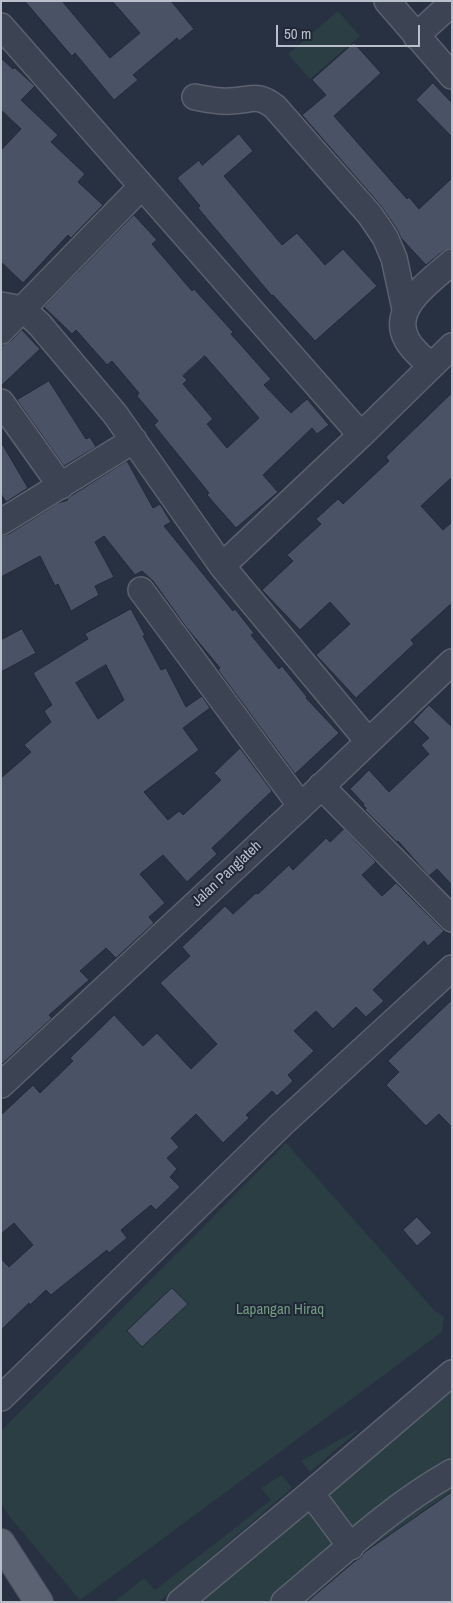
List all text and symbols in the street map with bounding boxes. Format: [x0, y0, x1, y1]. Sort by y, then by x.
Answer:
scale bar [278, 15, 422, 47]
text: 50 m [284, 23, 311, 44]
street label: Jalan Panglateh [189, 837, 265, 911]
park label: Lapangan Hiraq [236, 1301, 324, 1319]

